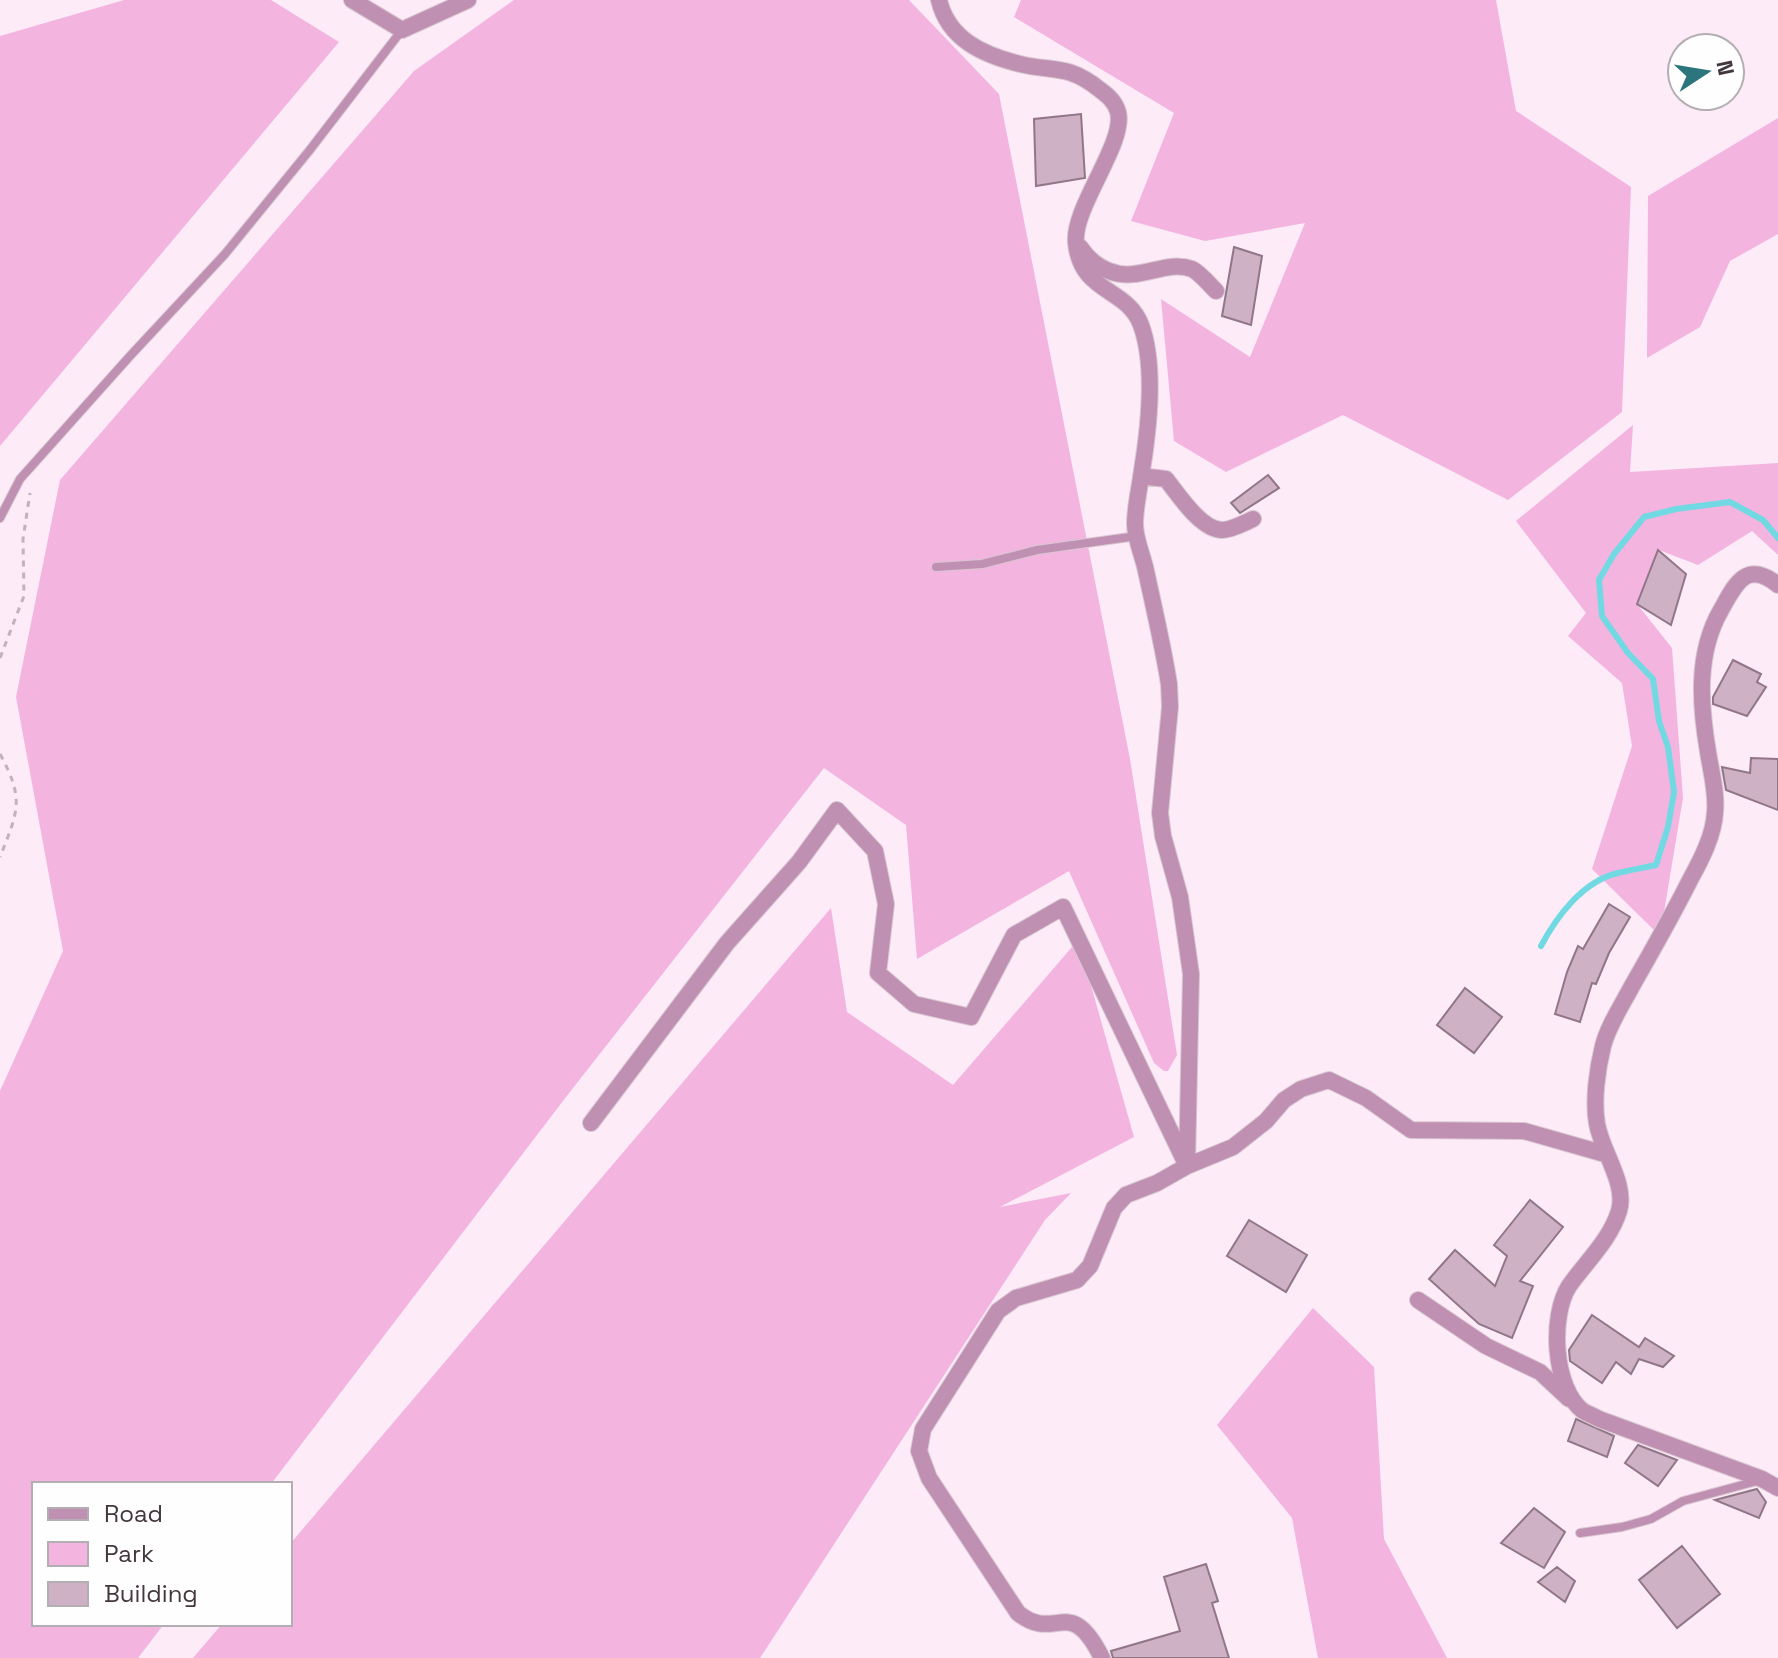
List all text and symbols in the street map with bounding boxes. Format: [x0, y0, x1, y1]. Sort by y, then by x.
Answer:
north arrow [1666, 32, 1746, 112]
text: N [1710, 58, 1741, 78]
legend [32, 1482, 292, 1626]
text: Road [104, 1498, 163, 1529]
text: Park [104, 1538, 154, 1569]
text: Building [104, 1578, 198, 1609]

